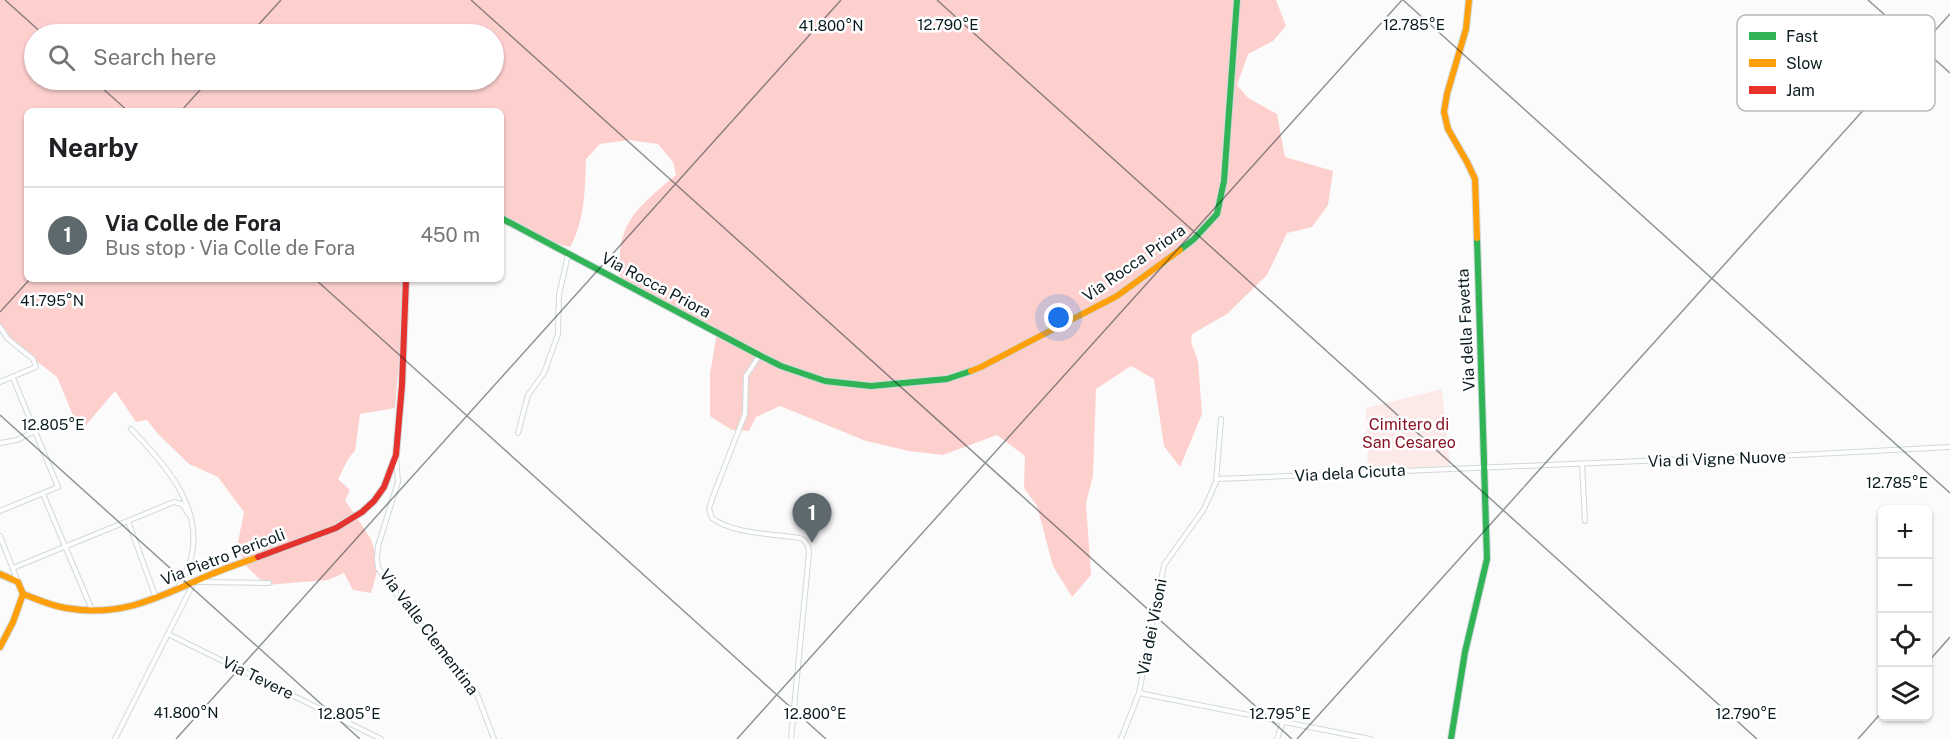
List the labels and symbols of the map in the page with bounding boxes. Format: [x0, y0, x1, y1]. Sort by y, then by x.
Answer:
legend [1737, 15, 1935, 111]
text: 12.790°E [917, 16, 979, 33]
text: 12.785°E [1383, 16, 1445, 33]
text: 41.800°N [798, 17, 864, 34]
text: Fast [1786, 27, 1818, 46]
text: Slow [1786, 54, 1823, 73]
text: Jam [1786, 81, 1815, 100]
street label: Via Rocca Priora [1079, 220, 1189, 306]
street label: Via Rocca Priora [598, 248, 714, 322]
street label: Via della Favetta [1453, 268, 1479, 392]
text: 41.795°N [20, 292, 84, 309]
your location [1044, 303, 1073, 332]
park label: Cimitero di San Cesareo [1362, 415, 1456, 452]
text: 12.805°E [21, 416, 85, 433]
street label: Via di Vigne Nuove [1648, 447, 1786, 471]
street label: Via dela Cicuta [1294, 461, 1406, 485]
text: 12.785°E [1866, 474, 1928, 491]
pin: 1 [792, 494, 832, 543]
street label: Via Pietro Pericoli [158, 525, 288, 589]
street label: Via Valle Clementina [376, 565, 482, 699]
street label: Via dei Visoni [1133, 577, 1171, 677]
street label: Via Tevere [219, 653, 297, 703]
text: 41.800°N [153, 704, 219, 721]
text: 12.805°E [317, 705, 381, 722]
text: 12.800°E [784, 705, 846, 722]
text: 12.795°E [1249, 705, 1311, 722]
text: 12.790°E [1715, 705, 1777, 722]

